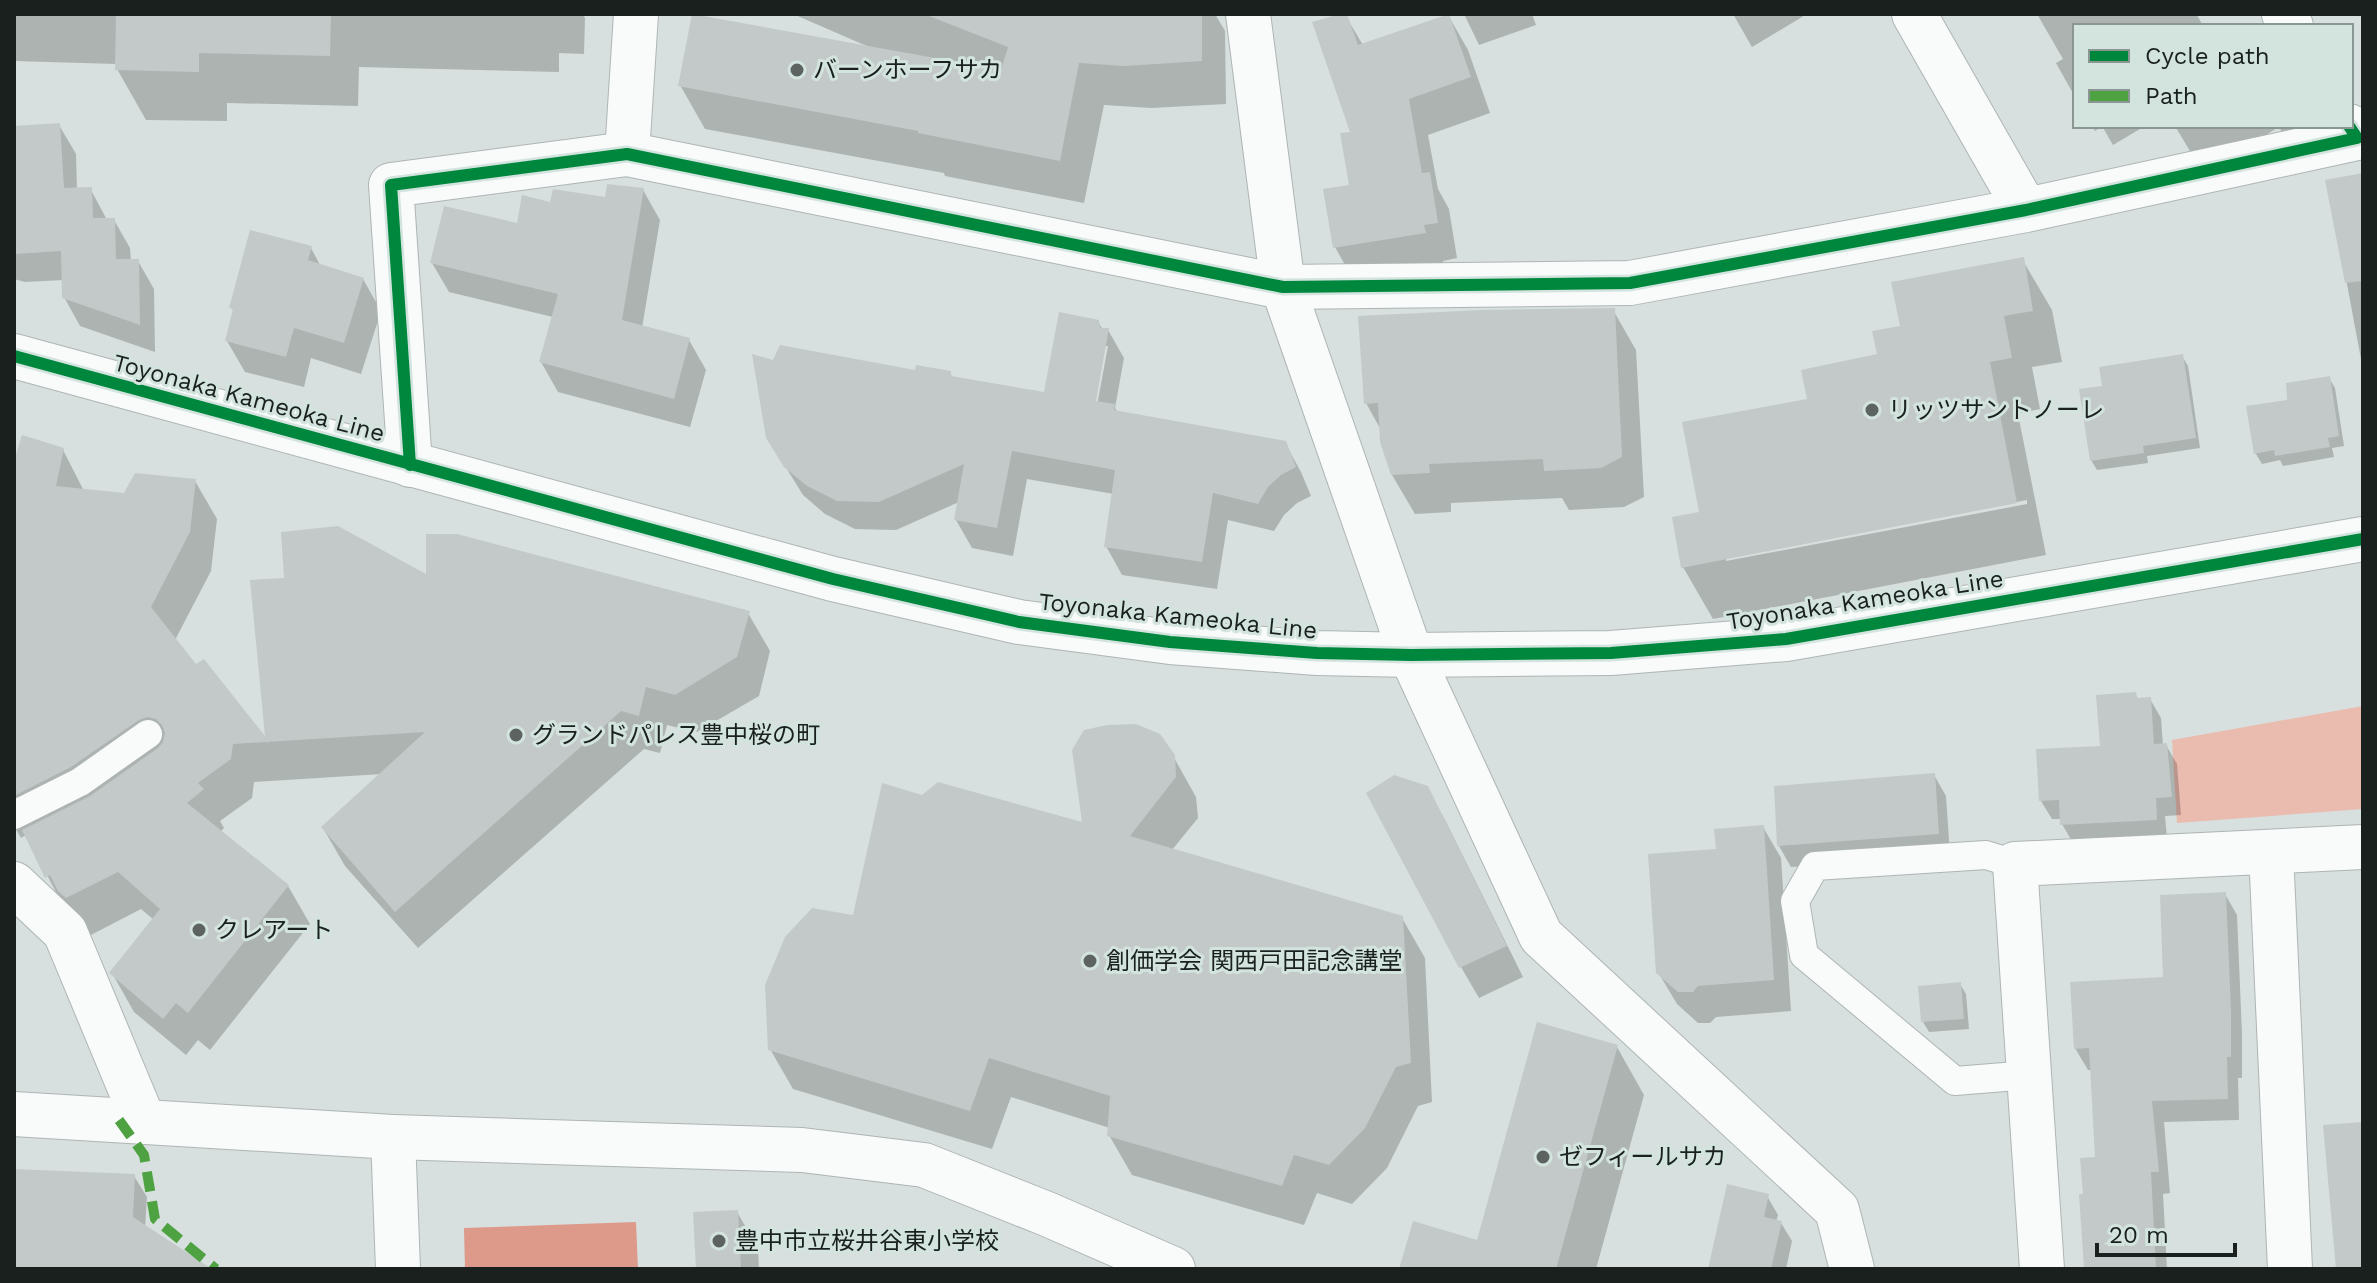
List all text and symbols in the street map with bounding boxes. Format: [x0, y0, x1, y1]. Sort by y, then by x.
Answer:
legend [2073, 24, 2353, 128]
text: Cycle path [2145, 42, 2270, 70]
place label: バーンホーフサカ [813, 56, 1002, 84]
marker: バーンホーフサカ [788, 61, 806, 79]
text: Path [2145, 82, 2198, 110]
street label: Toyonaka Kameoka Line [110, 348, 388, 448]
place label: リッツサントノーレ [1888, 396, 2104, 424]
marker: リッツサントノーレ [1863, 401, 1881, 419]
street label: Toyonaka Kameoka Line [1725, 564, 2005, 636]
street label: Toyonaka Kameoka Line [1037, 587, 1319, 645]
place label: グランドパレス豊中桜の町 [532, 721, 820, 749]
marker: グランドパレス豊中桜の町 [507, 726, 525, 744]
place label: クレアート [215, 916, 334, 944]
marker: クレアート [190, 921, 208, 939]
place label: 創価学会 関西戸田記念講堂 [1106, 947, 1402, 975]
marker: 創価学会 関西戸田記念講堂 [1081, 952, 1099, 970]
place label: ゼフィールサカ [1559, 1143, 1727, 1171]
marker: ゼフィールサカ [1534, 1148, 1552, 1166]
scale bar [2097, 1207, 2235, 1257]
text: 20 m [2109, 1221, 2169, 1249]
place label: 豊中市立桜井谷東小学校 [735, 1227, 999, 1255]
marker: 豊中市立桜井谷東小学校 [710, 1232, 728, 1250]

